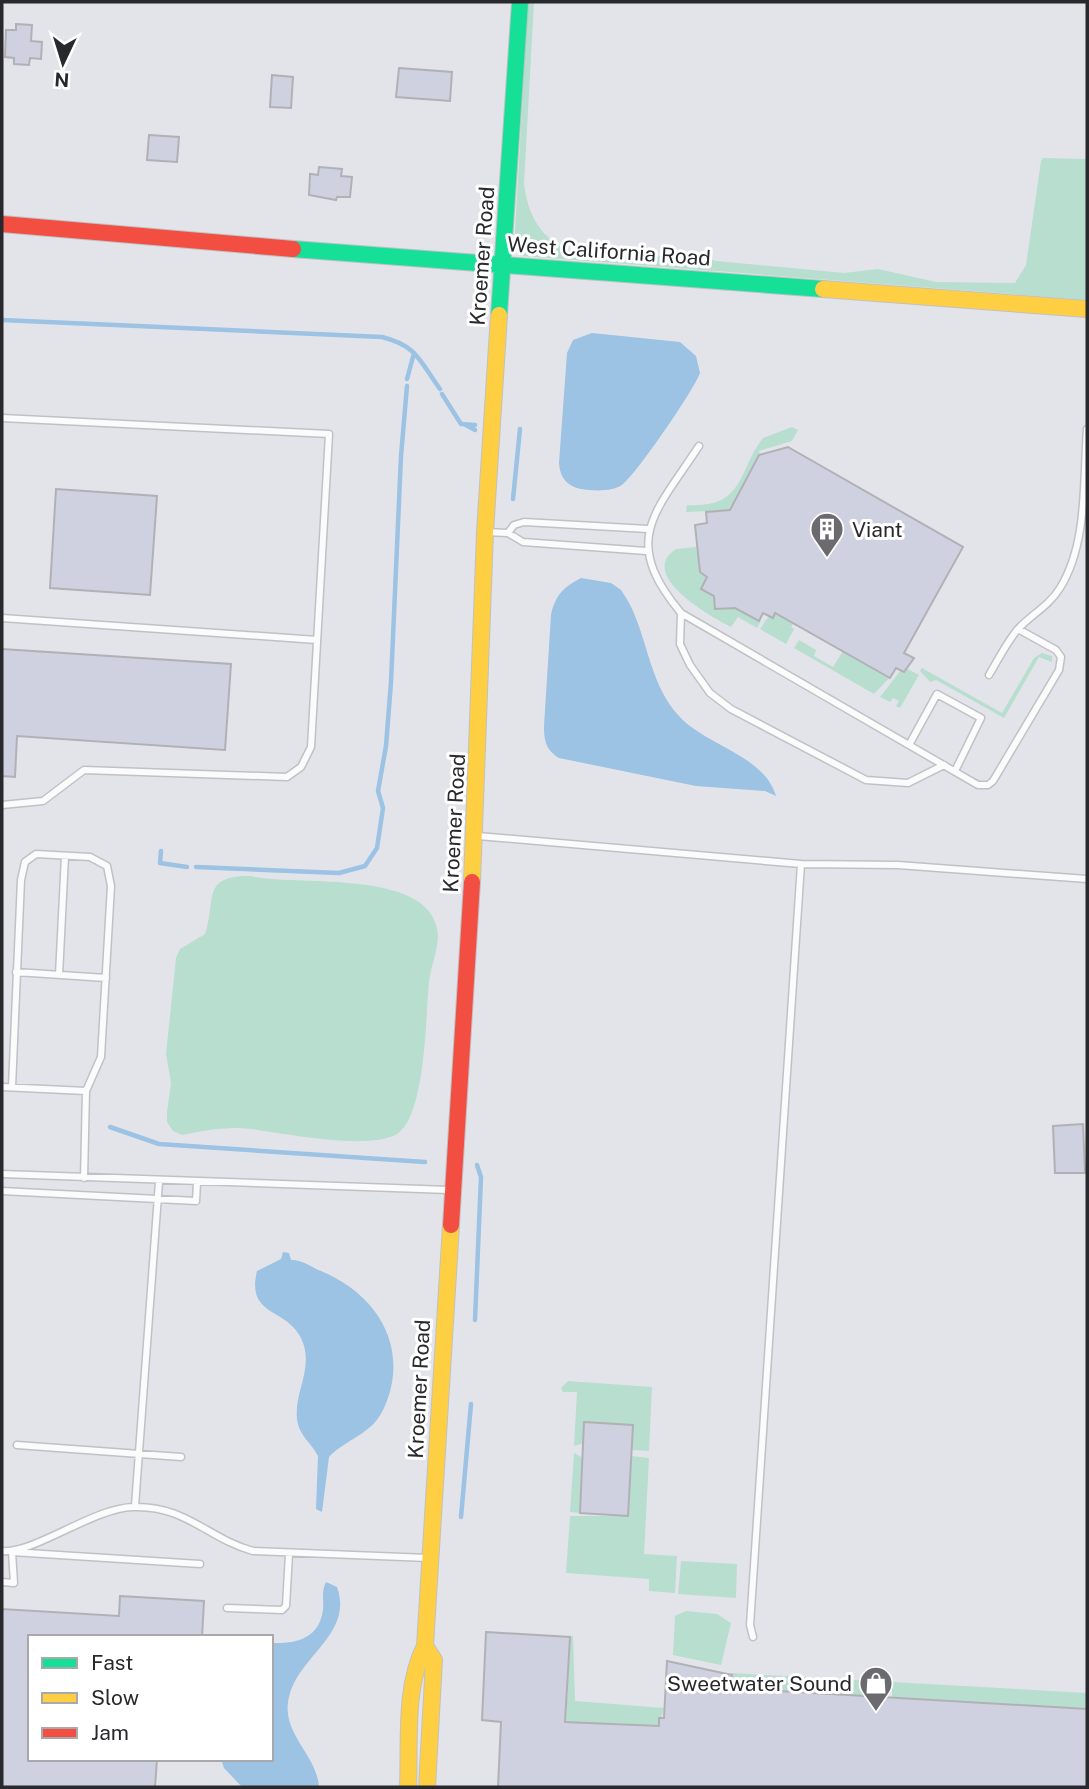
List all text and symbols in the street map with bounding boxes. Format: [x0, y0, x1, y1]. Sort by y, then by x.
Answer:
north arrow [28, 28, 98, 98]
text: N [54, 68, 70, 91]
street label: Kroemer Road [465, 186, 499, 326]
street label: West California Road [506, 231, 712, 271]
building icon: Viant [808, 510, 846, 559]
place label: Viant [852, 517, 903, 542]
street label: Kroemer Road [438, 753, 470, 893]
street label: Kroemer Road [403, 1319, 435, 1459]
legend [28, 1635, 273, 1761]
text: Fast [91, 1650, 133, 1675]
shop icon: Sweetwater Sound [857, 1664, 895, 1713]
place label: Sweetwater Sound [667, 1671, 852, 1696]
text: Slow [91, 1685, 139, 1710]
text: Jam [91, 1720, 129, 1745]

